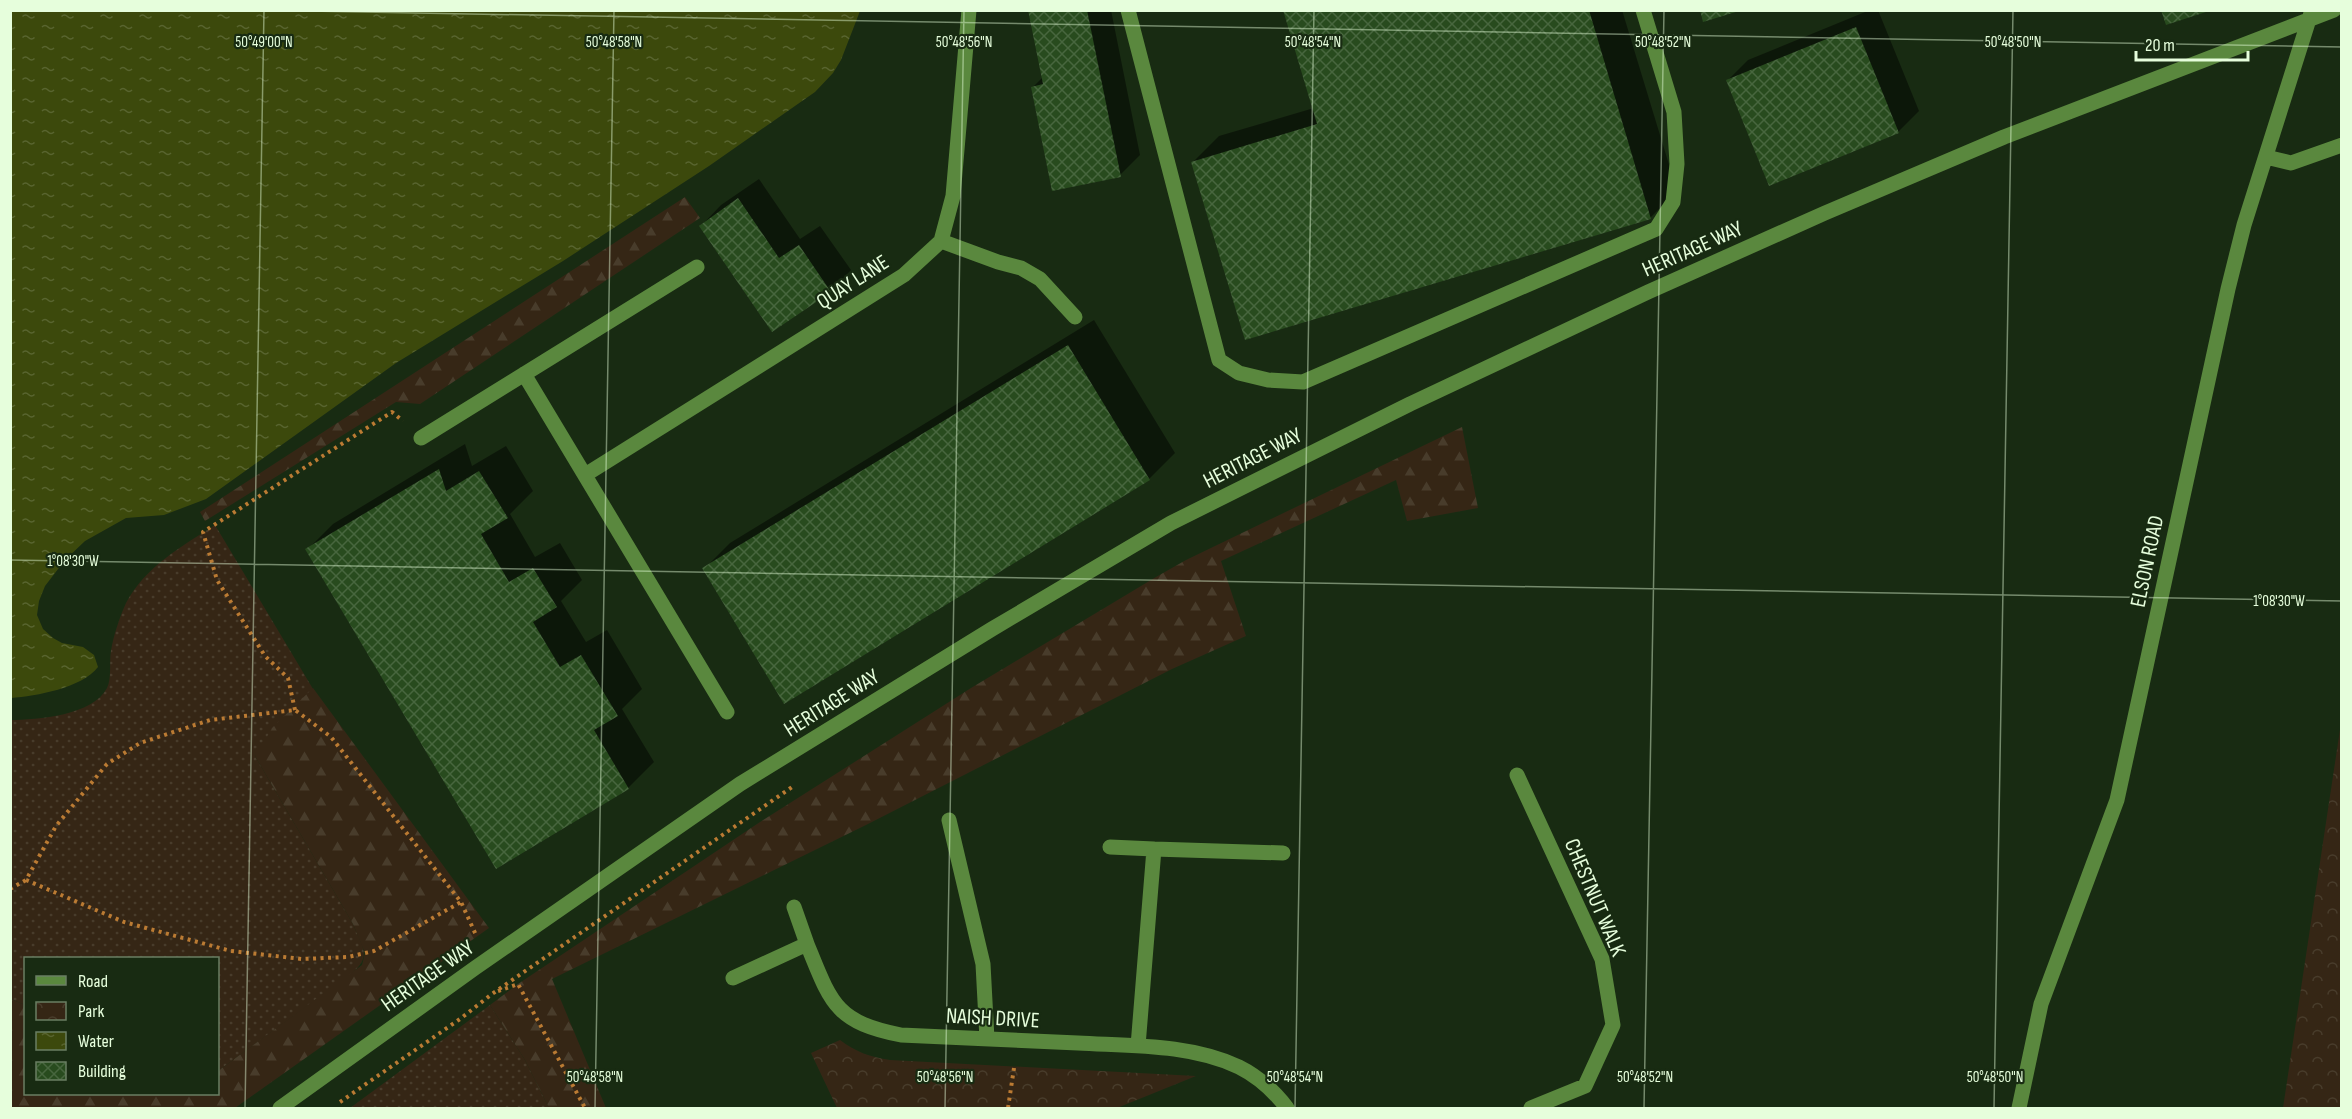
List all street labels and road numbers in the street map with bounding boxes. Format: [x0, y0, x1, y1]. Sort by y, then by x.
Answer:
street label: HERITAGE WAY [1638, 215, 1747, 283]
street label: QUAY LANE [812, 249, 894, 316]
street label: HERITAGE WAY [1199, 422, 1307, 495]
street label: ELSON ROAD [2125, 513, 2170, 610]
street label: HERITAGE WAY [779, 663, 884, 743]
street label: CHESTNUT WALK [1558, 835, 1631, 960]
street label: HERITAGE WAY [376, 934, 479, 1018]
street label: NAISH DRIVE [945, 1003, 1040, 1034]

